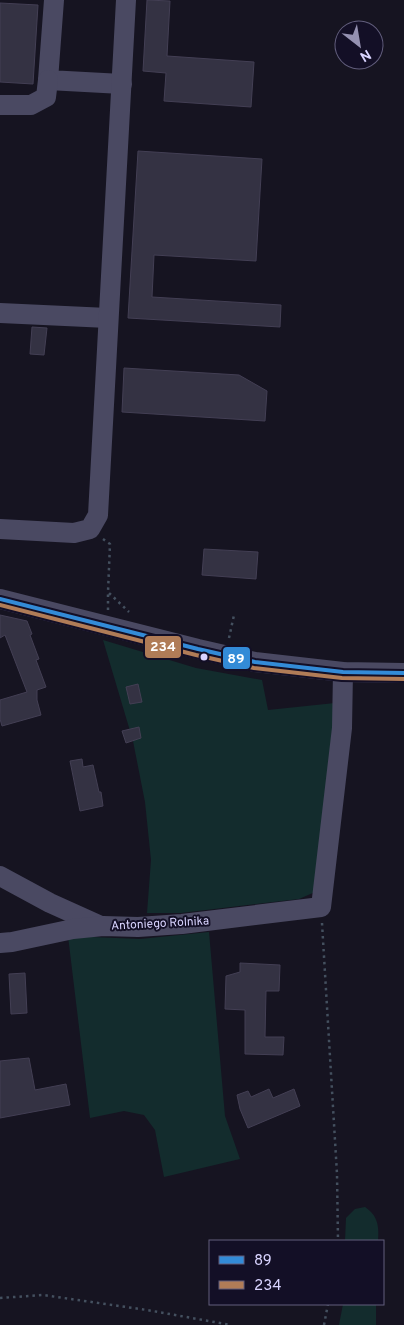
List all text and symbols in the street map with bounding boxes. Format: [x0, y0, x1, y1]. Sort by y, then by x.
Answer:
north arrow [334, 20, 384, 70]
text: N [356, 45, 374, 65]
line badge: 234 [144, 635, 182, 659]
text: 234 [150, 639, 176, 656]
line badge: 89 [222, 646, 251, 670]
text: 89 [227, 651, 245, 668]
unlabelled marker [199, 652, 209, 662]
street label: Antoniego Rolnika [111, 913, 209, 935]
legend [209, 1240, 384, 1305]
text: 89 [254, 1252, 272, 1271]
text: 234 [254, 1277, 282, 1296]

